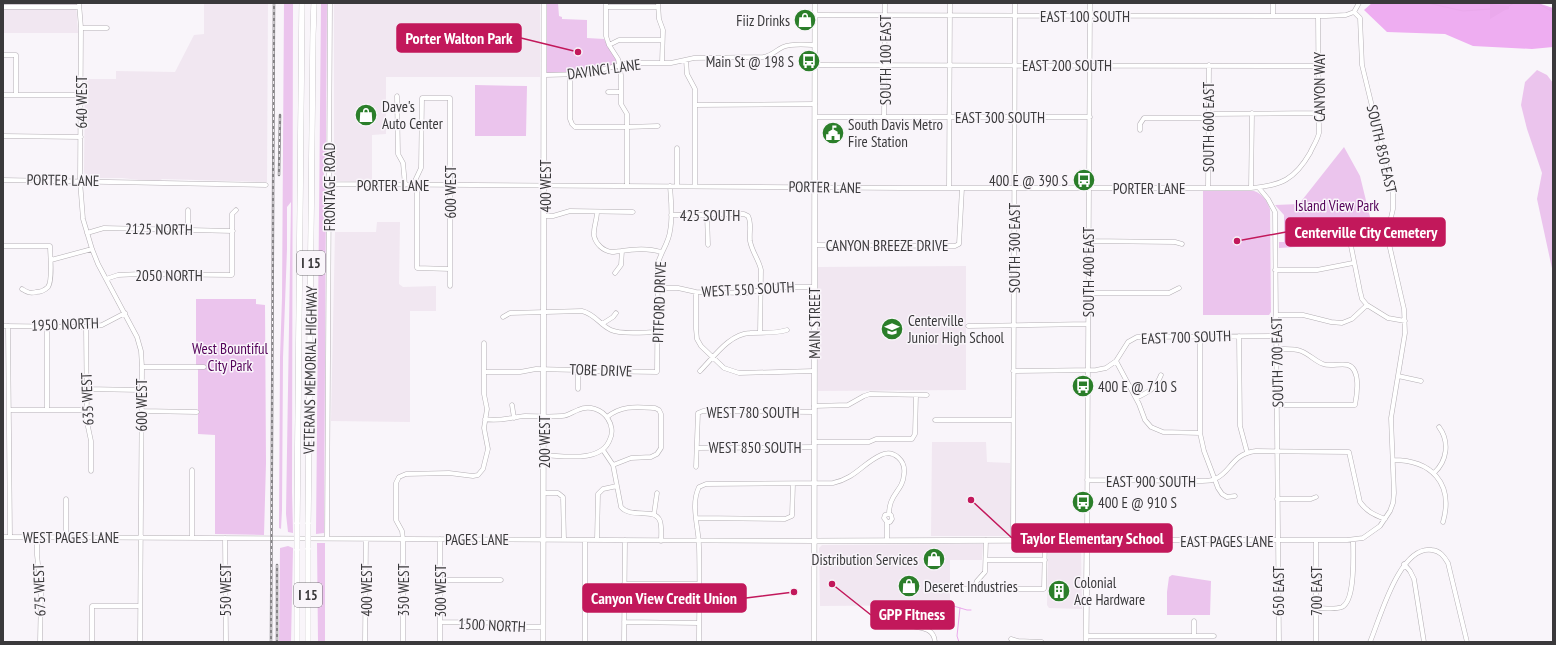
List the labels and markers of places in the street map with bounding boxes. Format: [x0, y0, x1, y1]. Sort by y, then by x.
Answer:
shop icon: Fiiz Drinks [792, 7, 818, 33]
place label: Fiiz Drinks [736, 11, 790, 30]
callout: Porter Walton Park [397, 24, 521, 52]
bus stop icon: Main St @ 198 S [796, 48, 822, 74]
place label: Main St @ 198 S [706, 52, 794, 71]
place label: Dave's Auto Center [382, 97, 444, 133]
shop icon: Dave's Auto Center [353, 102, 379, 128]
place label: South Davis Metro Fire Station [848, 115, 943, 151]
public building icon: South Davis Metro Fire Station [820, 120, 846, 146]
bus stop icon: 400 E @ 390 S [1071, 167, 1097, 193]
place label: 400 E @ 390 S [989, 171, 1068, 190]
callout: Centerville City Cemetery [1286, 218, 1445, 246]
place label: Centerville Junior High School [907, 311, 1005, 347]
school or university icon: Centerville Junior High School [879, 316, 905, 342]
bus stop icon: 400 E @ 710 S [1070, 373, 1096, 399]
place label: 400 E @ 710 S [1098, 377, 1177, 396]
bus stop icon: 400 E @ 910 S [1070, 489, 1096, 515]
place label: 400 E @ 910 S [1098, 493, 1177, 512]
callout: Taylor Elementary School [1012, 524, 1172, 552]
shop icon: Distribution Services [921, 546, 947, 572]
place label: Distribution Services [812, 550, 918, 569]
shop icon: Deseret Industries [896, 573, 922, 599]
place label: Colonial Ace Hardware [1074, 573, 1145, 609]
place label: Deseret Industries [924, 577, 1018, 596]
building icon: Colonial Ace Hardware [1046, 578, 1072, 604]
callout: Canyon View Credit Union [583, 584, 746, 612]
callout: GPP FItness [871, 601, 954, 629]

